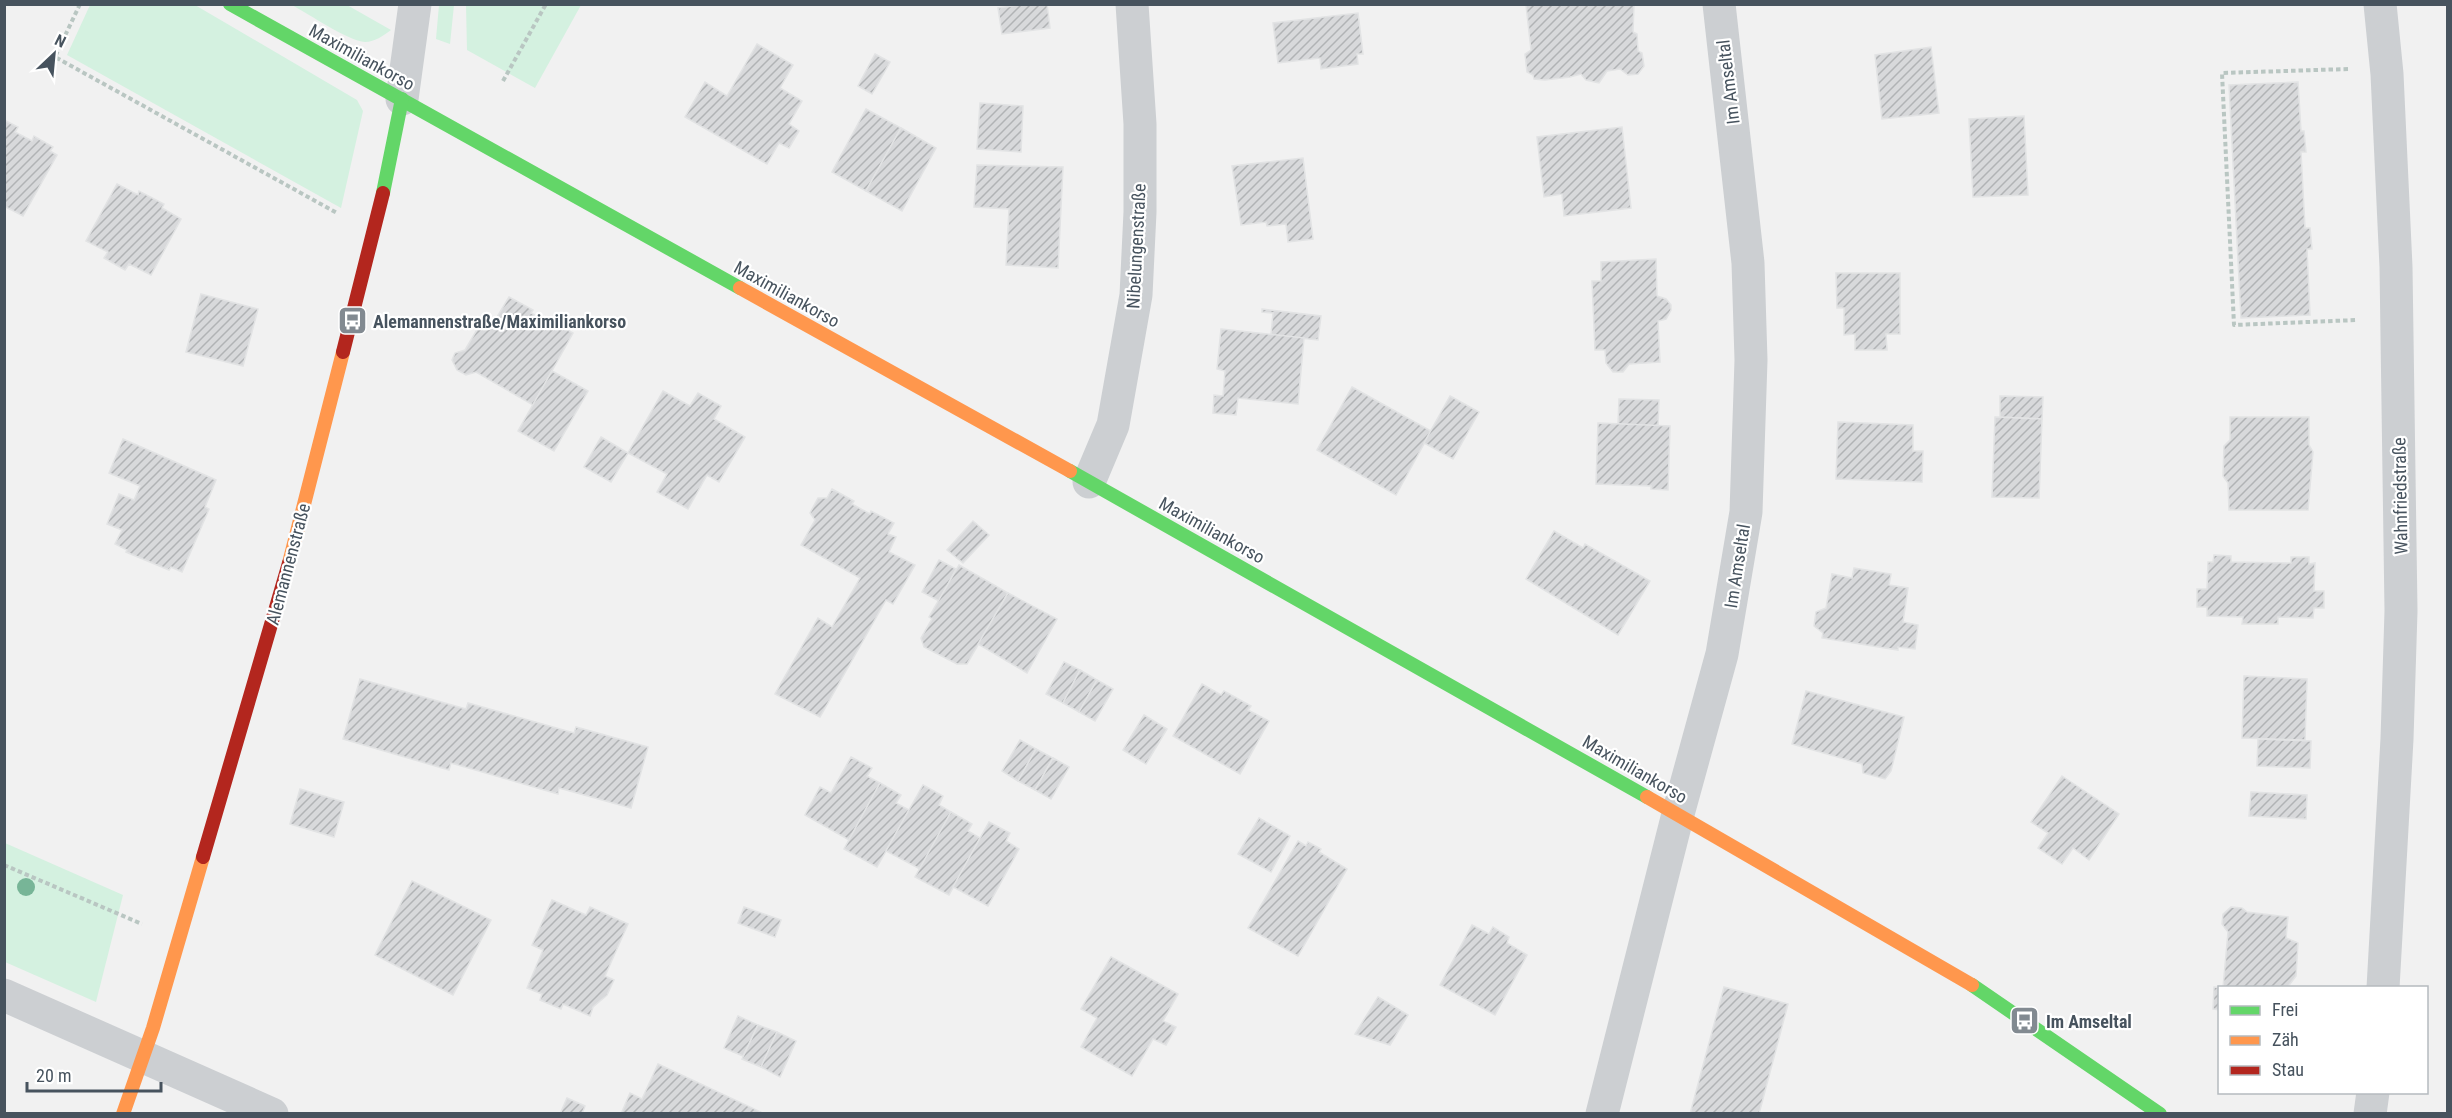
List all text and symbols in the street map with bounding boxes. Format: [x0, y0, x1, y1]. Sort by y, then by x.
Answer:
street label: Maximiliankorso [306, 19, 418, 95]
north arrow [24, 24, 84, 84]
text: N [52, 30, 69, 52]
street label: Im Amseltal [1712, 39, 1744, 125]
street label: Nibelungenstraße [1122, 183, 1150, 309]
street label: Maximiliankorso [731, 256, 843, 332]
bus stop icon: Alemannenstraße/Maximiliankorso [336, 305, 368, 337]
place label: Alemannenstraße/Maximiliankorso [373, 311, 626, 332]
street label: Wahnfriedstraße [2388, 437, 2412, 555]
street label: Maximiliankorso [1156, 492, 1268, 568]
street label: Alemannenstraße [262, 501, 314, 627]
street label: Im Amseltal [1720, 522, 1754, 610]
street label: Maximiliankorso [1579, 731, 1691, 807]
legend [2218, 986, 2428, 1094]
text: Frei [2272, 999, 2298, 1020]
bus stop icon: Im Amseltal [2009, 1005, 2041, 1037]
place label: Im Amseltal [2046, 1011, 2132, 1032]
text: Zäh [2272, 1029, 2299, 1050]
scale bar [27, 1055, 160, 1093]
text: Stau [2272, 1059, 2304, 1080]
text: 20 m [36, 1065, 71, 1086]

